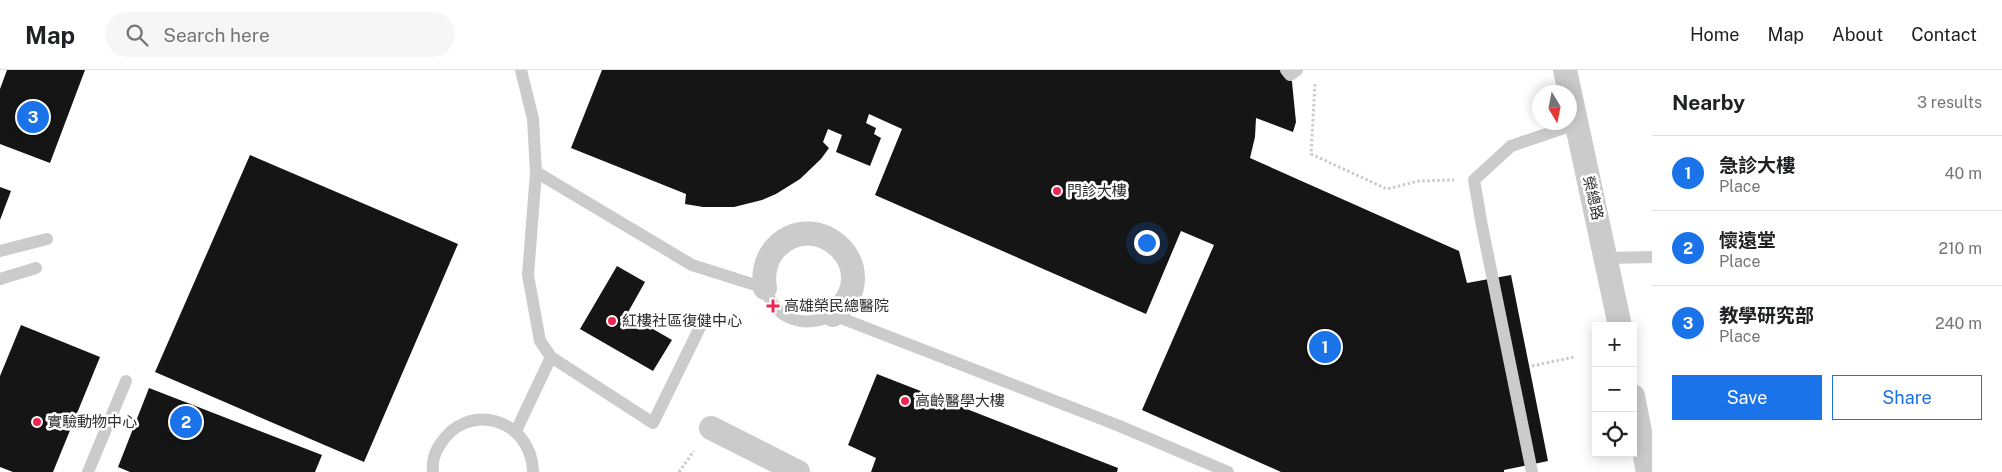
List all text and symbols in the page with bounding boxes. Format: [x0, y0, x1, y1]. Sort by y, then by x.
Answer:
search box [105, 12, 455, 57]
text: Map [25, 21, 75, 49]
icon: search [123, 21, 151, 49]
text: Search here [163, 24, 270, 46]
text: Home [1690, 24, 1740, 45]
text: Map [1768, 24, 1804, 45]
text: About [1832, 24, 1883, 45]
text: Contact [1911, 24, 1977, 45]
north arrow [1532, 85, 1577, 130]
text: Nearby [1672, 90, 1745, 115]
text: 3 results [1917, 93, 1982, 112]
pin: 3 [17, 98, 49, 136]
text: 急診大樓 [1719, 154, 1795, 176]
text: 1 [1685, 164, 1691, 183]
text: 40 m [1944, 164, 1982, 183]
street label: 榮總路 [1580, 174, 1607, 222]
text: Place [1719, 177, 1761, 196]
place label: 門診大樓 [1067, 182, 1127, 199]
marker: 門診大樓 [1051, 185, 1063, 197]
text: 懷遠堂 [1719, 229, 1776, 251]
your location [1134, 230, 1160, 256]
text: 2 [1683, 239, 1693, 258]
text: 210 m [1938, 239, 1982, 258]
text: Place [1719, 252, 1761, 271]
place label: 高雄榮民總醫院 [784, 297, 889, 314]
marker: 高雄榮民總醫院 [766, 299, 780, 313]
text: 教學研究部 [1719, 304, 1814, 326]
place label: 紅樓社區復健中心 [622, 312, 742, 329]
text: 3 [1683, 314, 1693, 333]
text: 240 m [1935, 314, 1982, 333]
marker: 紅樓社區復健中心 [606, 315, 618, 327]
map controls [1592, 322, 1637, 457]
button: + [1592, 322, 1637, 367]
text: Place [1719, 327, 1761, 346]
pin: 1 [1309, 328, 1341, 366]
button: − [1592, 367, 1637, 412]
button: Save [1672, 375, 1822, 420]
button: Share [1832, 375, 1982, 420]
place label: 高齡醫學大樓 [915, 392, 1005, 409]
marker: 高齡醫學大樓 [899, 395, 911, 407]
pin: 2 [170, 403, 202, 441]
button: locate [1592, 412, 1637, 457]
place label: 實驗動物中心 [47, 413, 137, 430]
marker: 實驗動物中心 [31, 416, 43, 428]

